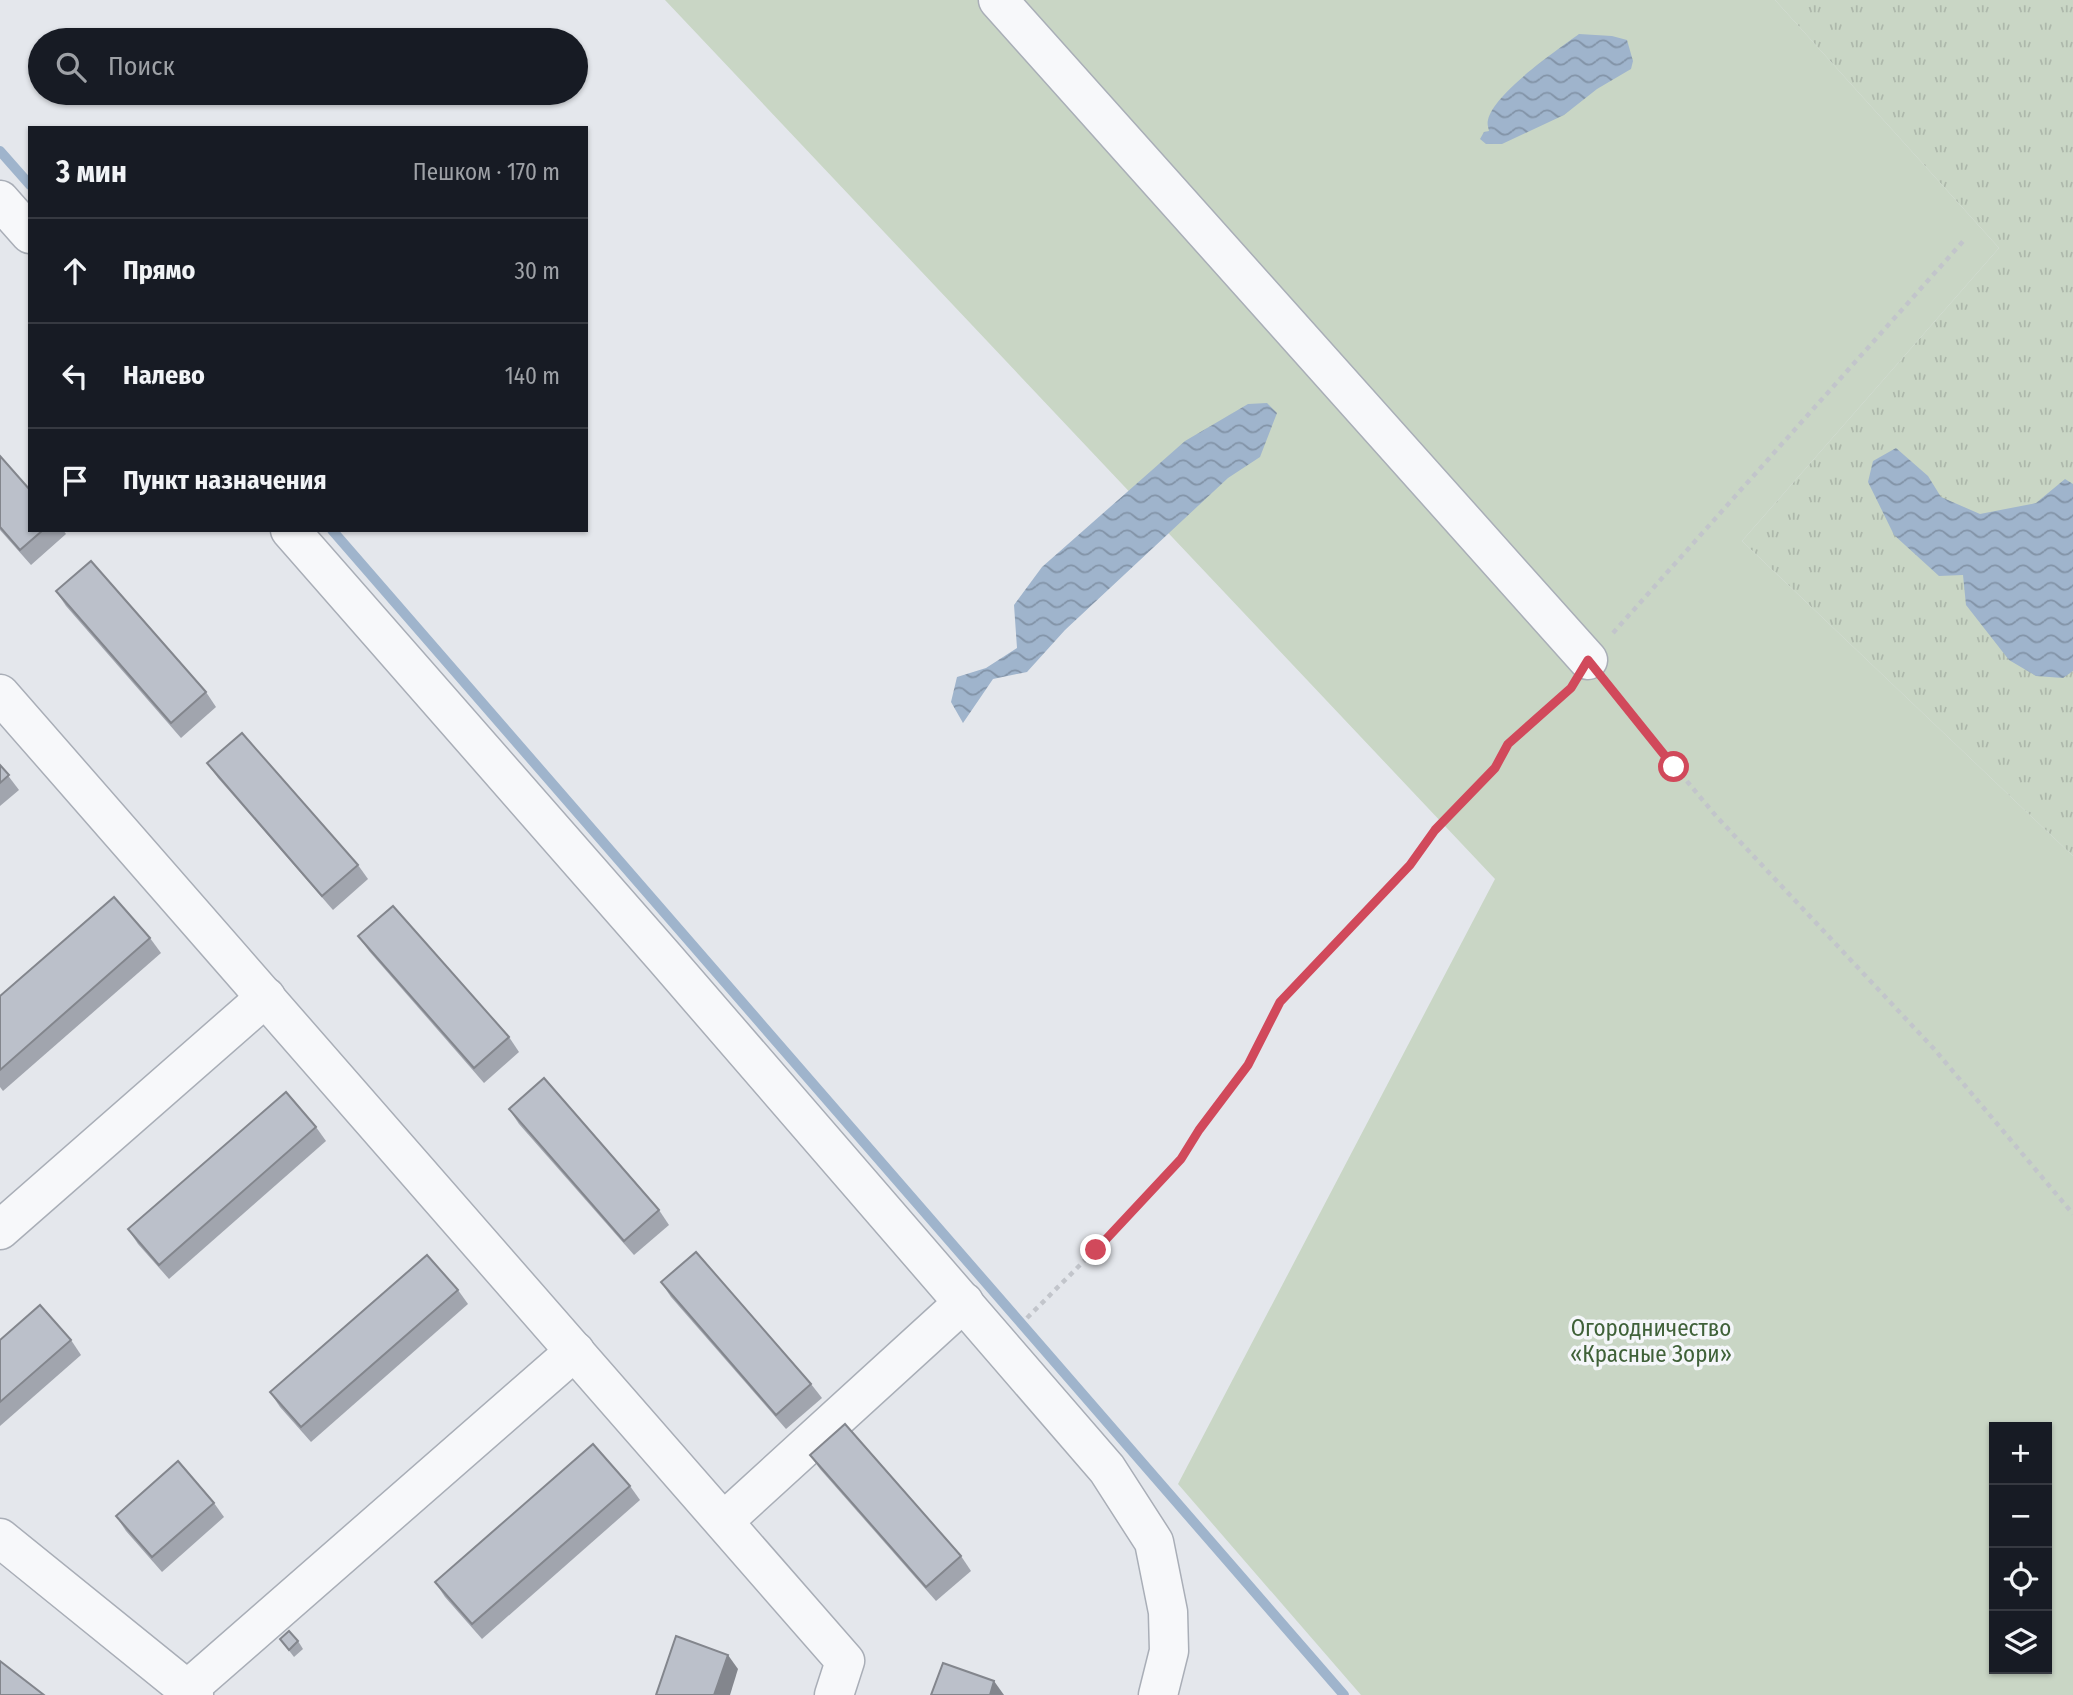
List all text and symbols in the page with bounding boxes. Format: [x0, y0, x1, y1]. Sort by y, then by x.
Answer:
search box [28, 28, 588, 105]
icon: search [52, 48, 90, 86]
text: Поиск [108, 51, 175, 82]
text: 3 мин [56, 154, 127, 190]
text: Пешком · 170 m [413, 158, 560, 186]
icon: ahead [56, 252, 94, 290]
text: Прямо [123, 255, 195, 286]
text: 30 m [515, 257, 560, 285]
icon: left [56, 357, 94, 395]
text: Налево [123, 360, 205, 391]
text: 140 m [505, 362, 560, 390]
icon: arrive [56, 462, 94, 500]
text: Пункт назначения [123, 465, 327, 496]
route start [1658, 751, 1689, 782]
route end [1080, 1234, 1111, 1265]
park label: Огородничество «Красные Зори» [1570, 1314, 1732, 1368]
map controls [1989, 1422, 2052, 1674]
button: + [1989, 1422, 2052, 1485]
button: − [1989, 1485, 2052, 1548]
button: locate [1989, 1548, 2052, 1611]
button: layers [1989, 1611, 2052, 1674]

